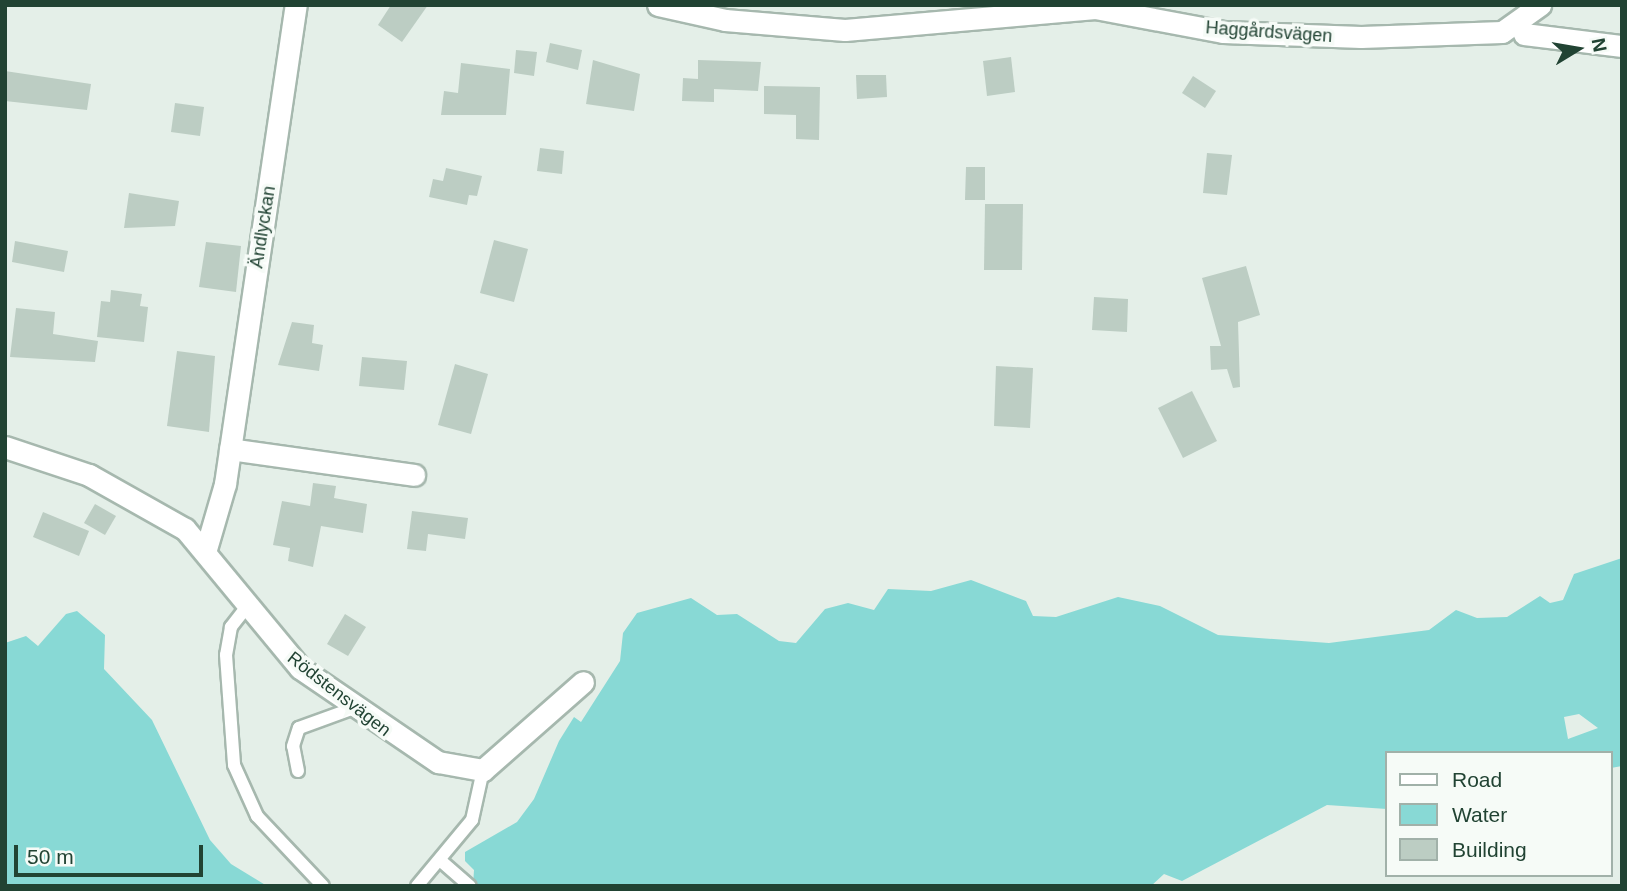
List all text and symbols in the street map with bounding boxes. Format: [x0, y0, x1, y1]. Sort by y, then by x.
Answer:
north arrow [1543, 14, 1613, 84]
street label: Haggårdsvägen [1205, 17, 1333, 47]
text: N [1587, 36, 1611, 54]
street label: Ändlyckan [246, 184, 280, 270]
street label: Rödstensvägen [283, 647, 395, 741]
legend [1386, 751, 1613, 877]
text: Road [1452, 768, 1502, 791]
text: Water [1452, 803, 1507, 826]
scale bar [18, 832, 206, 876]
text: Building [1452, 838, 1527, 861]
text: 50 m [27, 845, 74, 868]

